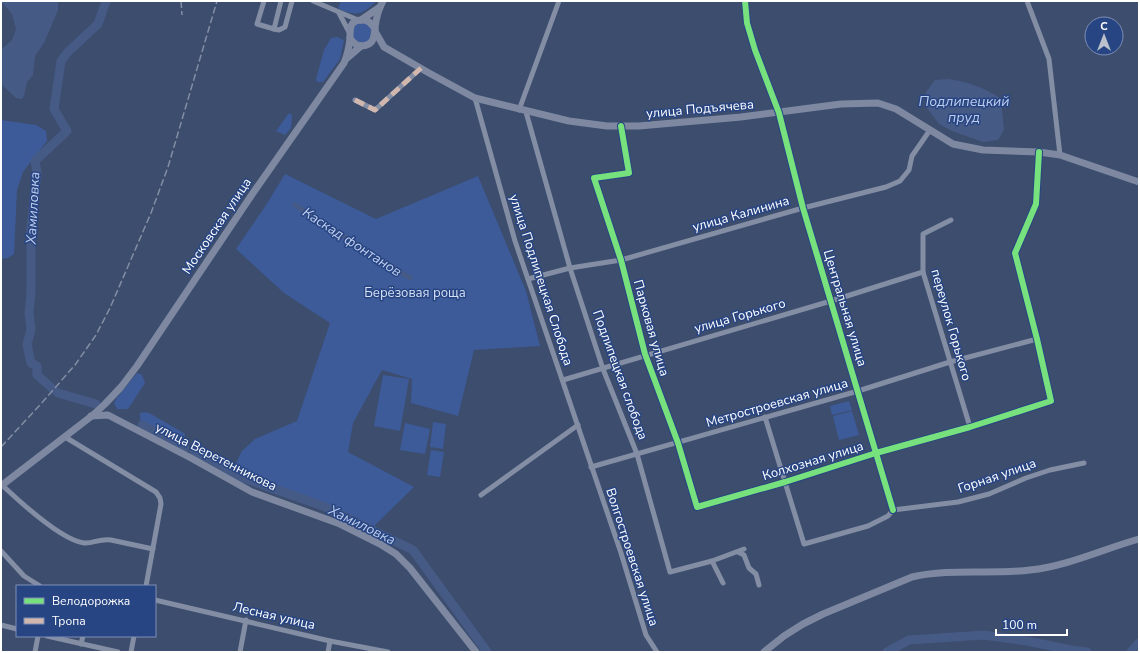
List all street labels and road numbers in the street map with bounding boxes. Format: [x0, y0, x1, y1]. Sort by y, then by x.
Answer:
street label: улица Подъячева [645, 95, 755, 123]
street label: Московская улица [178, 174, 256, 278]
street label: улица Подлипецкая Слобода [505, 192, 577, 368]
street label: улица Калинина [691, 192, 791, 236]
street label: Центральная улица [819, 247, 871, 369]
street label: переулок Горького [926, 267, 976, 383]
street label: Парковая улица [629, 278, 673, 378]
street label: улица Горького [692, 294, 788, 338]
street label: Подлипецкая слобода [588, 308, 652, 442]
street label: Метростроевская улица [704, 374, 850, 432]
street label: улица Веретенникова [152, 419, 280, 495]
street label: Колхозная улица [760, 437, 866, 485]
street label: Горная улица [955, 454, 1039, 498]
street label: Волгостроевская улица [601, 486, 663, 628]
street label: Лесная улица [231, 598, 317, 634]

